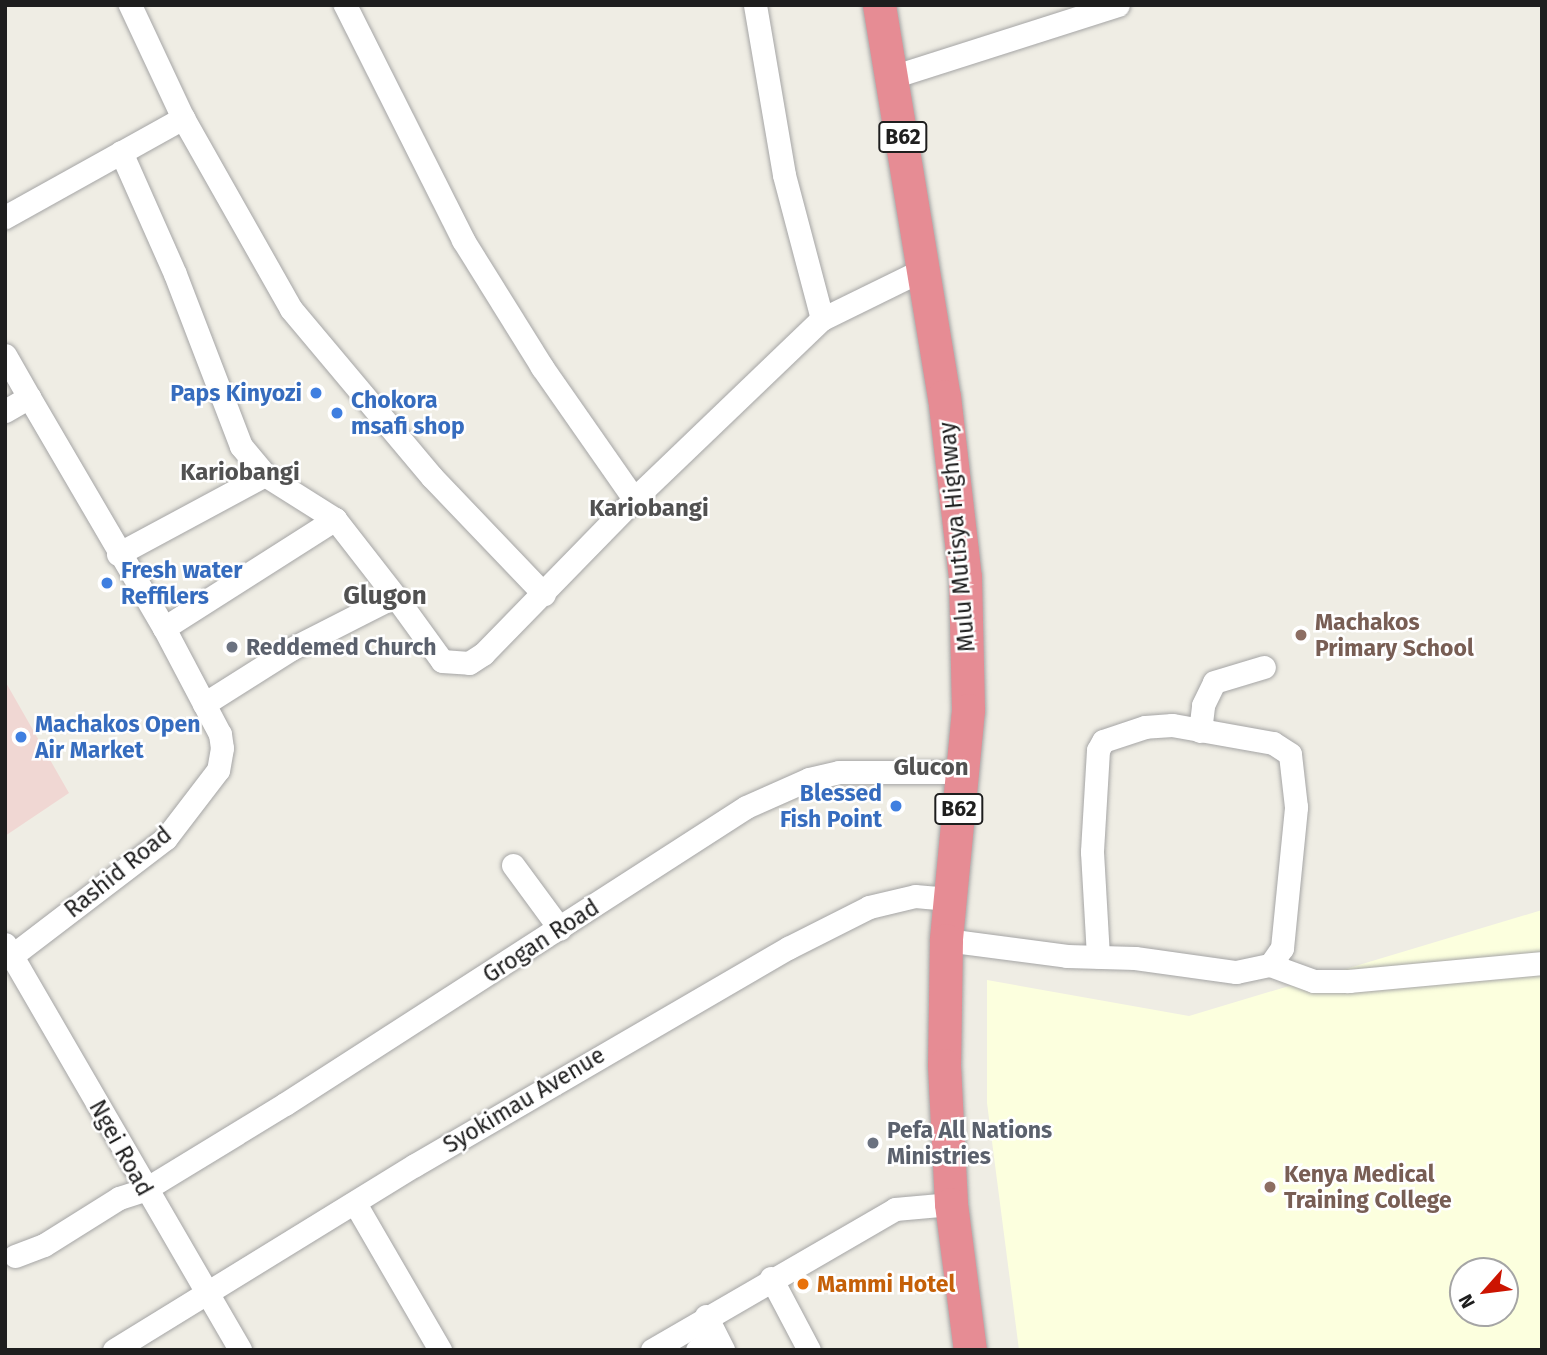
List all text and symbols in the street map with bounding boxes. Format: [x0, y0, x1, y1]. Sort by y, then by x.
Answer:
road number: B62 [877, 120, 929, 154]
place label: Paps Kinyozi [170, 379, 302, 407]
marker: Paps Kinyozi [308, 385, 324, 401]
place label: Chokora msafi shop [351, 386, 465, 440]
marker: Chokora msafi shop [329, 405, 345, 421]
street label: Mulu Mutisya Highway [933, 421, 981, 653]
district label: Kariobangi [180, 459, 300, 487]
district label: Kariobangi [589, 495, 709, 523]
place label: Fresh water Reffilers [121, 556, 242, 610]
marker: Fresh water Reffilers [99, 575, 115, 591]
district label: Glugon [343, 580, 427, 612]
place label: Machakos Primary School [1315, 608, 1474, 662]
marker: Machakos Primary School [1293, 627, 1309, 643]
place label: Reddemed Church [246, 633, 436, 661]
marker: Reddemed Church [224, 639, 240, 655]
place label: Machakos Open Air Market [35, 710, 201, 764]
marker: Machakos Open Air Market [13, 729, 29, 745]
district label: Glucon [893, 754, 969, 782]
place label: Blessed Fish Point [780, 779, 882, 833]
road number: B62 [933, 792, 985, 826]
marker: Blessed Fish Point [888, 798, 904, 814]
street label: Rashid Road [59, 821, 177, 923]
street label: Grogan Road [478, 893, 604, 989]
street label: Syokimau Avenue [438, 1041, 610, 1159]
street label: Ngei Road [83, 1095, 159, 1201]
place label: Pefa All Nations Ministries [887, 1116, 1052, 1170]
marker: Pefa All Nations Ministries [865, 1135, 881, 1151]
place label: Kenya Medical Training College [1284, 1160, 1452, 1214]
marker: Kenya Medical Training College [1262, 1179, 1278, 1195]
north arrow [1449, 1257, 1519, 1327]
place label: Mammi Hotel [817, 1270, 955, 1298]
marker: Mammi Hotel [795, 1276, 811, 1292]
text: N [1454, 1290, 1480, 1312]

